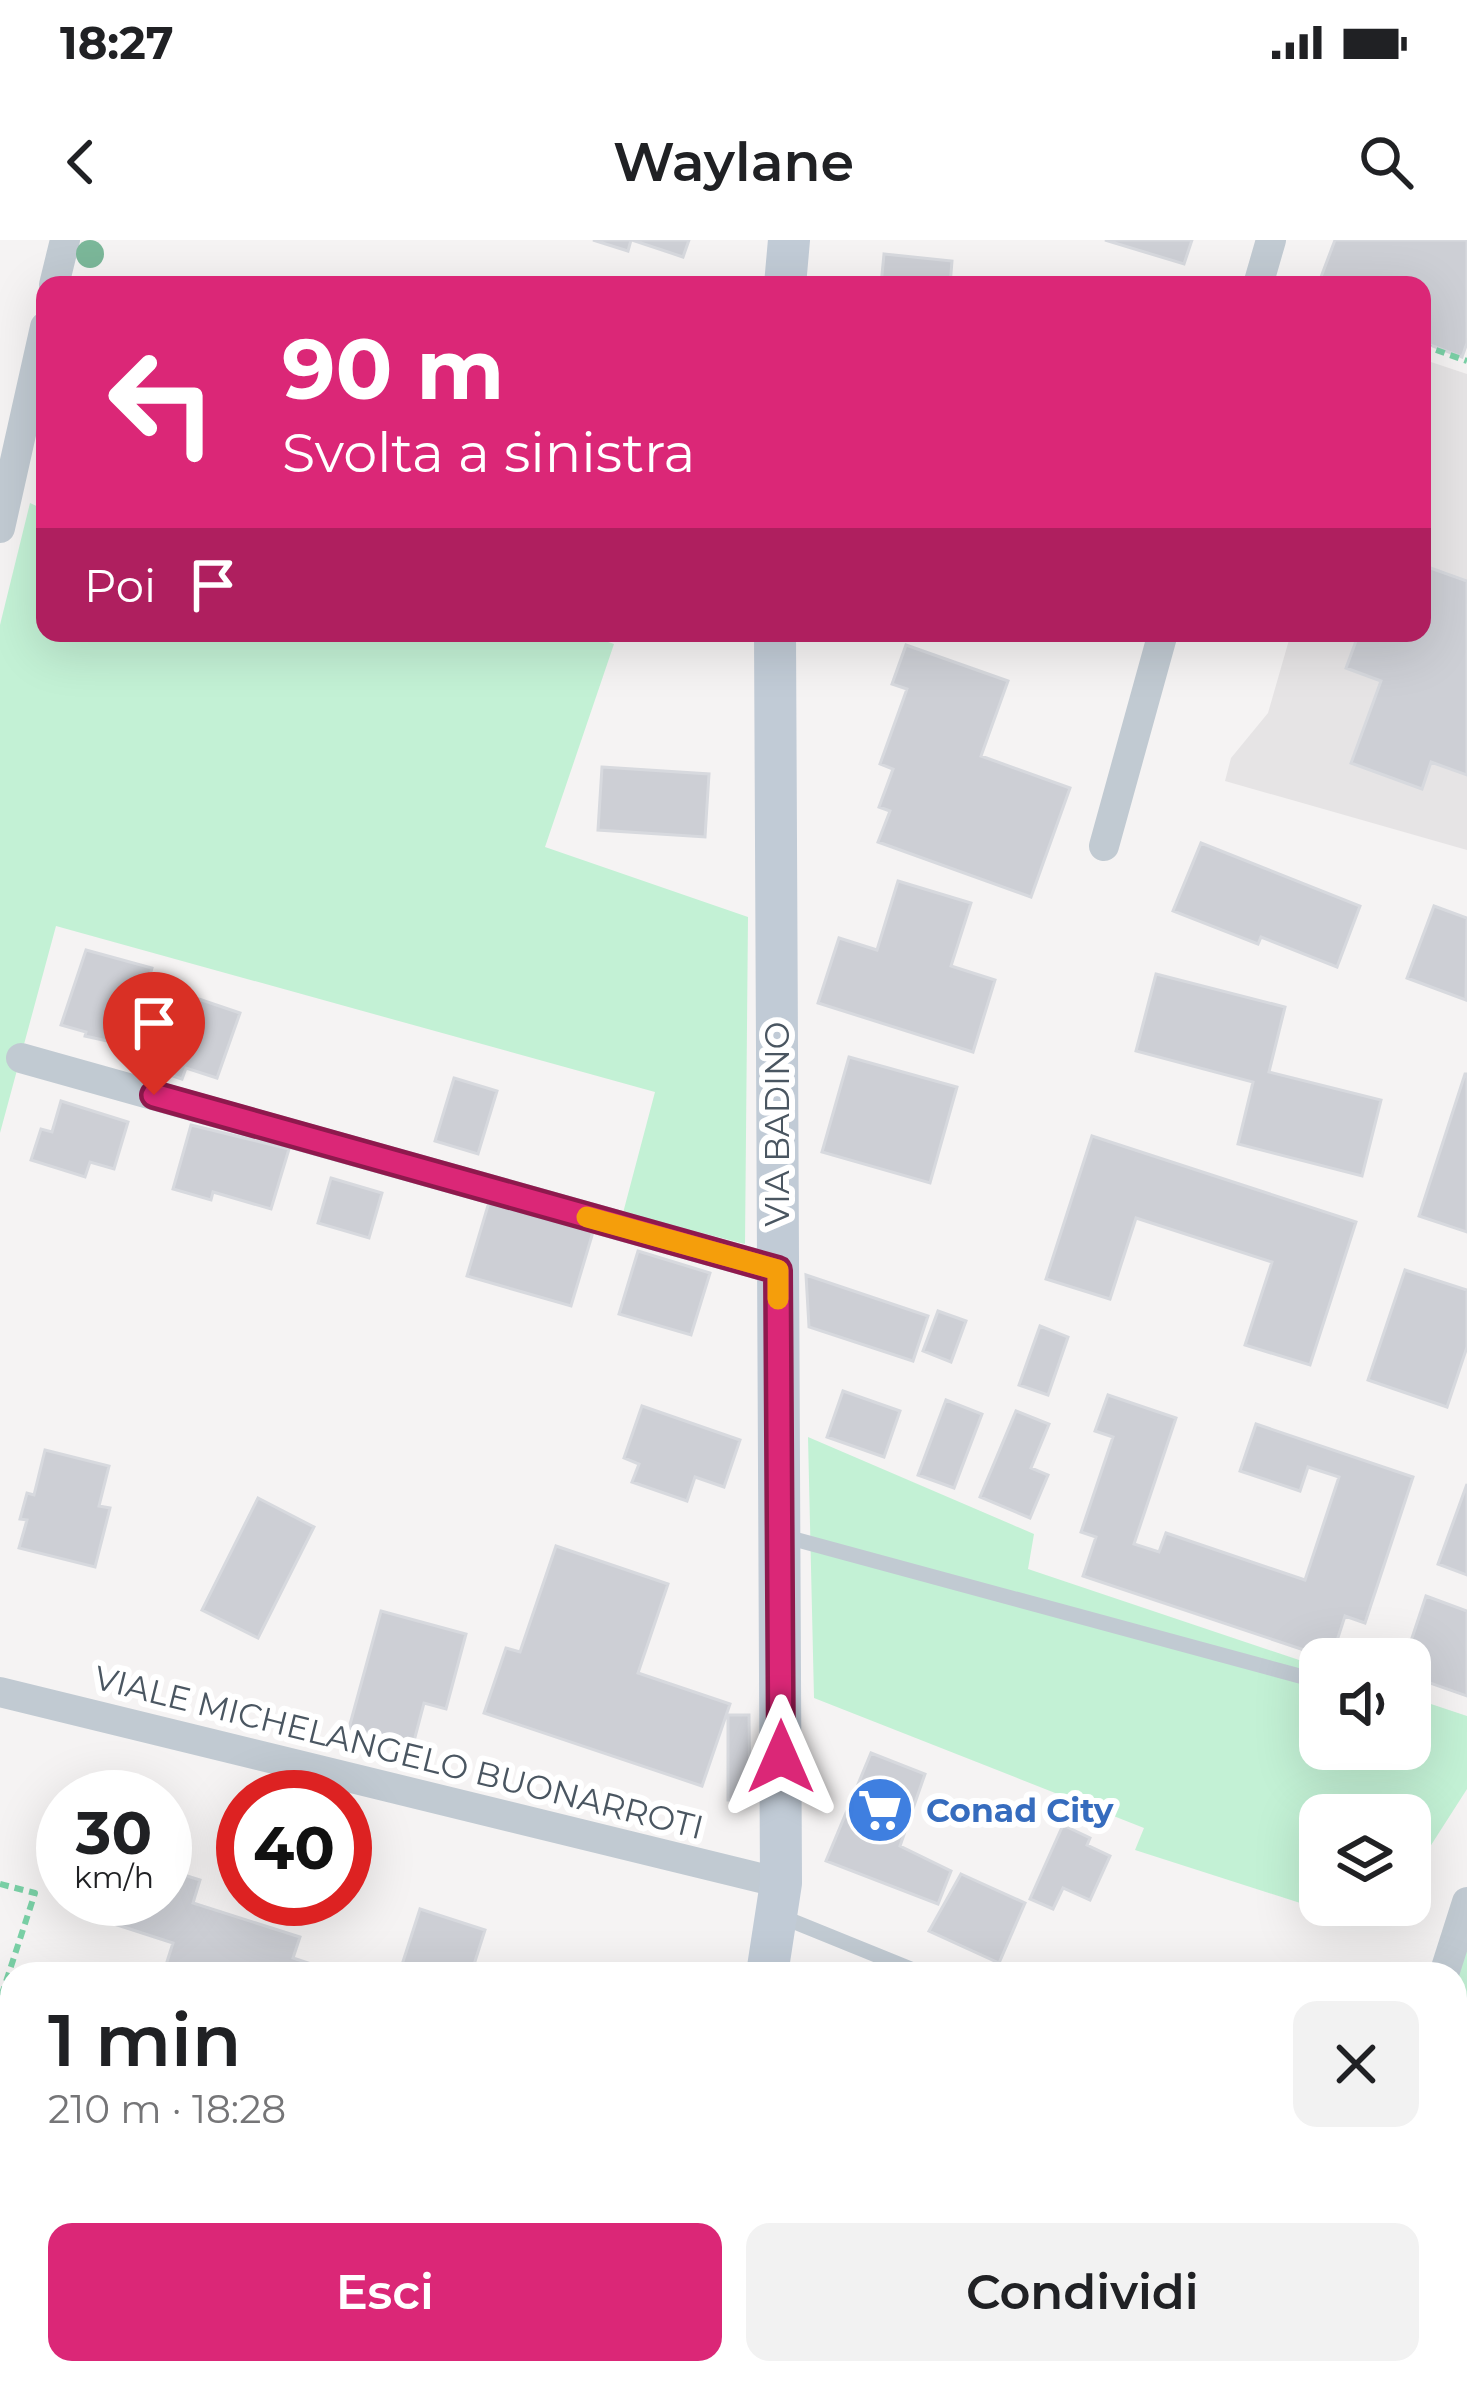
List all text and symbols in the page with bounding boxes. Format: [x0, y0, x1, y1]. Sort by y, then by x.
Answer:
text: 18:27 [60, 15, 174, 70]
icon: back [48, 129, 114, 195]
text: Waylane [613, 129, 854, 195]
icon: search [1353, 129, 1419, 195]
text: 90 m [282, 318, 504, 420]
icon: left [84, 324, 240, 480]
text: Svolta a sinistra [282, 420, 695, 486]
icon: arrive [180, 552, 246, 618]
text: Poi [84, 558, 156, 613]
pin [103, 972, 205, 1095]
icon: arrive [121, 990, 187, 1056]
street label: VIA BADINO [757, 1022, 797, 1226]
map controls [1299, 1638, 1431, 1926]
button: sound [1299, 1638, 1431, 1770]
street label: VIALE MICHELANGELO BUONARROTI [90, 1657, 708, 1847]
position arrow [718, 1694, 844, 1820]
speed limit sign: 40 [216, 1770, 372, 1926]
supermarket icon: Conad City [845, 1775, 915, 1845]
place label: Conad City [926, 1790, 1114, 1830]
button: layers [1299, 1794, 1431, 1926]
text: 30 [76, 1796, 152, 1869]
text: km/h [74, 1859, 154, 1896]
text: 1 min [48, 1996, 241, 2084]
button: close [1293, 2001, 1419, 2127]
text: 210 m · 18:28 [48, 2085, 286, 2133]
button: Esci [48, 2223, 722, 2361]
button: Condividi [746, 2223, 1419, 2361]

